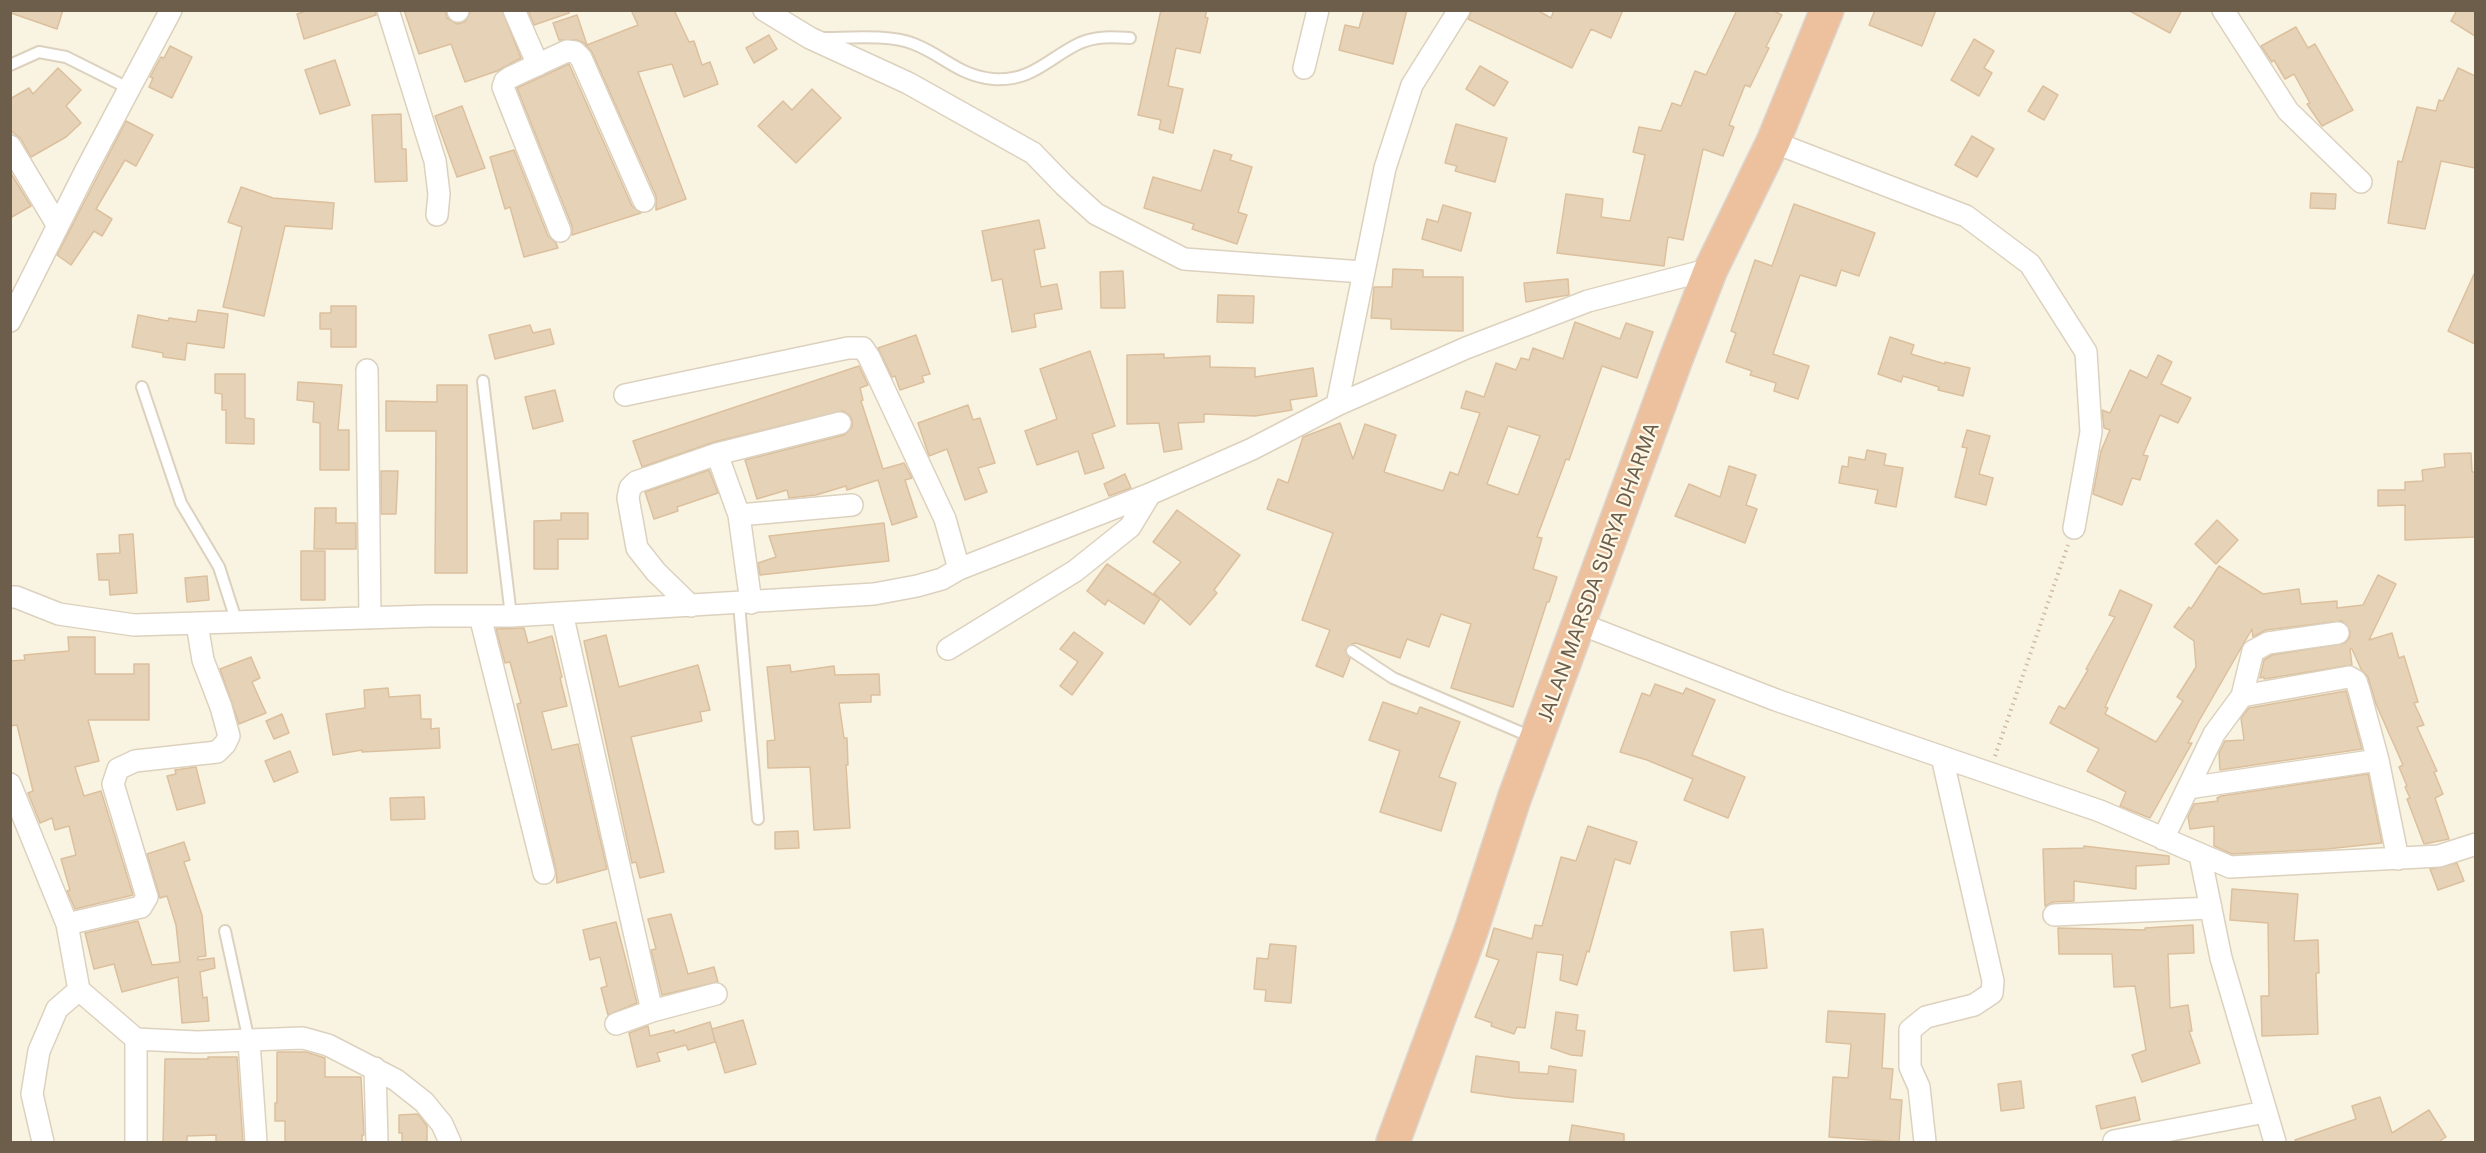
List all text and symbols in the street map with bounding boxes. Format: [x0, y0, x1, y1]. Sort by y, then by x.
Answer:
street label: JALAN MARSDA SURYA DHARMA [1533, 419, 1665, 725]

